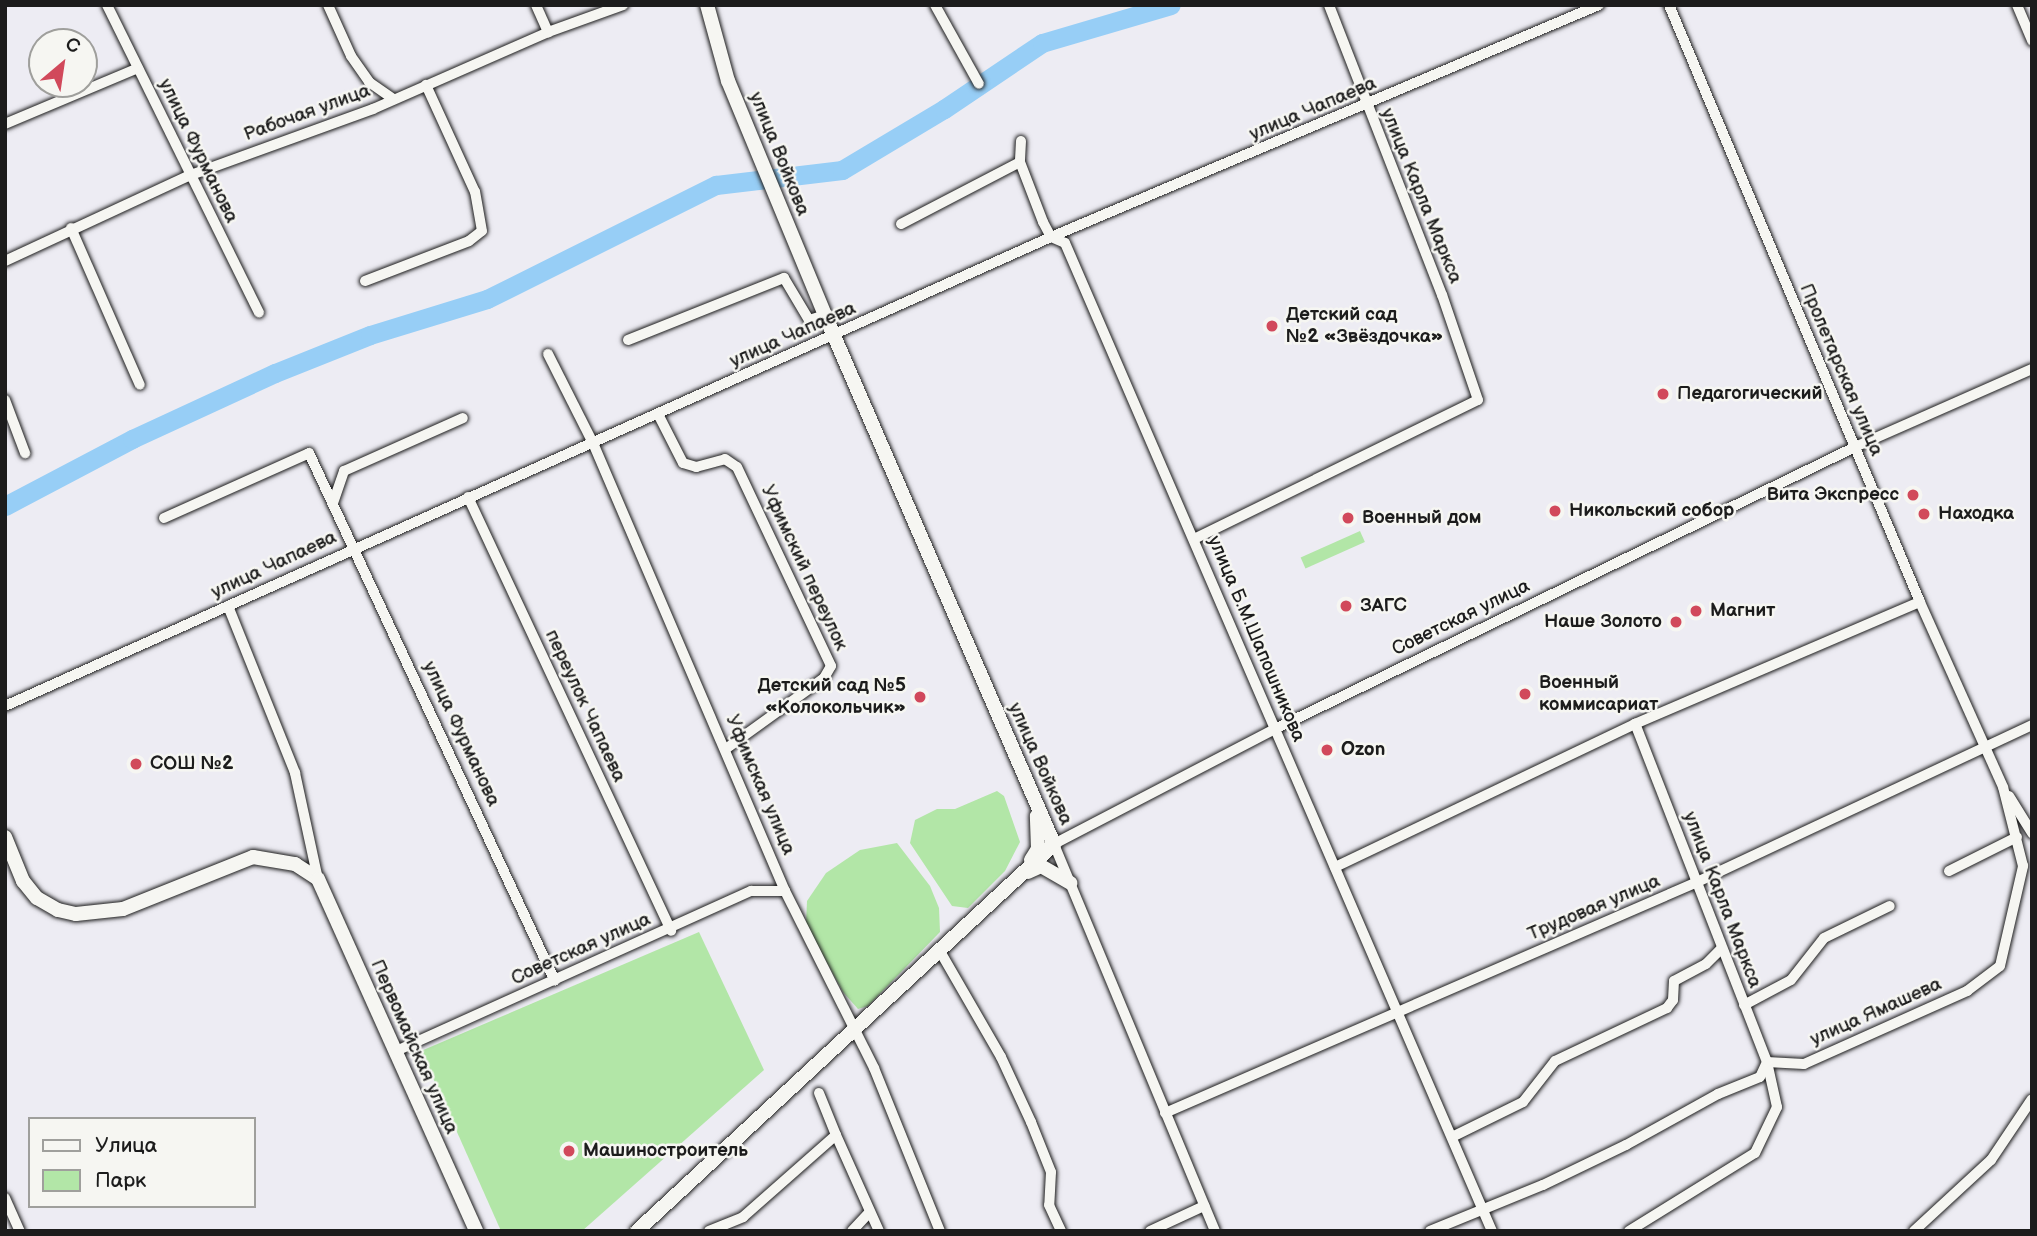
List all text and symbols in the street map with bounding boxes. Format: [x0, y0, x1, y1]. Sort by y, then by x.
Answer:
north arrow [28, 28, 98, 98]
text: С [61, 33, 84, 59]
street label: улица Чапаева [1246, 72, 1380, 146]
street label: улица Фурманова [153, 75, 243, 227]
street label: Рабочая улица [241, 80, 373, 146]
street label: улица Войкова [744, 89, 814, 219]
street label: улица Карла Маркса [1375, 105, 1467, 287]
street label: Пролетарская улица [1794, 280, 1888, 460]
street label: улица Чапаева [726, 297, 860, 373]
place label: Детский сад №2 «Звёздочка» [1286, 304, 1443, 348]
marker: Детский сад №2 «Звёздочка» [1264, 318, 1280, 334]
place label: Педагогический [1677, 383, 1823, 405]
marker: Педагогический [1655, 386, 1671, 402]
street label: Уфимский переулок [756, 482, 852, 654]
place label: Вита Экспресс [1767, 484, 1899, 506]
marker: Вита Экспресс [1905, 487, 1921, 503]
place label: Никольский собор [1569, 500, 1734, 522]
marker: Никольский собор [1547, 503, 1563, 519]
place label: Находка [1938, 503, 2014, 525]
marker: Находка [1916, 506, 1932, 522]
place label: Военный дом [1362, 507, 1481, 529]
marker: Военный дом [1340, 510, 1356, 526]
street label: улица Чапаева [208, 526, 340, 604]
street label: улица Б.М.Шапошникова [1202, 533, 1310, 745]
street label: Советская улица [1388, 575, 1534, 661]
place label: ЗАГС [1360, 595, 1407, 617]
marker: ЗАГС [1338, 598, 1354, 614]
place label: Магнит [1710, 600, 1775, 622]
marker: Магнит [1688, 603, 1704, 619]
place label: Наше Золото [1544, 611, 1662, 633]
marker: Наше Золото [1668, 614, 1684, 630]
street label: переулок Чапаева [540, 626, 630, 786]
street label: улица Фурманова [417, 658, 505, 810]
place label: Военный коммисариат [1539, 672, 1658, 716]
place label: Детский сад №5 «Колокольчик» [757, 675, 906, 719]
marker: Военный коммисариат [1517, 686, 1533, 702]
marker: Детский сад №5 «Колокольчик» [912, 689, 928, 705]
street label: улица Войкова [1003, 699, 1077, 829]
street label: Уфимская улица [720, 711, 800, 859]
place label: Ozon [1341, 739, 1385, 761]
marker: Ozon [1319, 742, 1335, 758]
place label: СОШ №2 [150, 753, 233, 775]
marker: СОШ №2 [128, 756, 144, 772]
street label: улица Карла Маркса [1678, 809, 1766, 991]
street label: Трудовая улица [1524, 870, 1664, 946]
street label: Советская улица [508, 908, 654, 990]
street label: Первомайская улица [365, 956, 463, 1138]
street label: улица Ямашева [1807, 973, 1945, 1051]
legend [28, 1117, 256, 1208]
text: Улица [95, 1133, 157, 1158]
place label: Машиностроитель [583, 1140, 748, 1162]
marker: Машиностроитель [561, 1143, 577, 1159]
text: Парк [95, 1168, 146, 1193]

